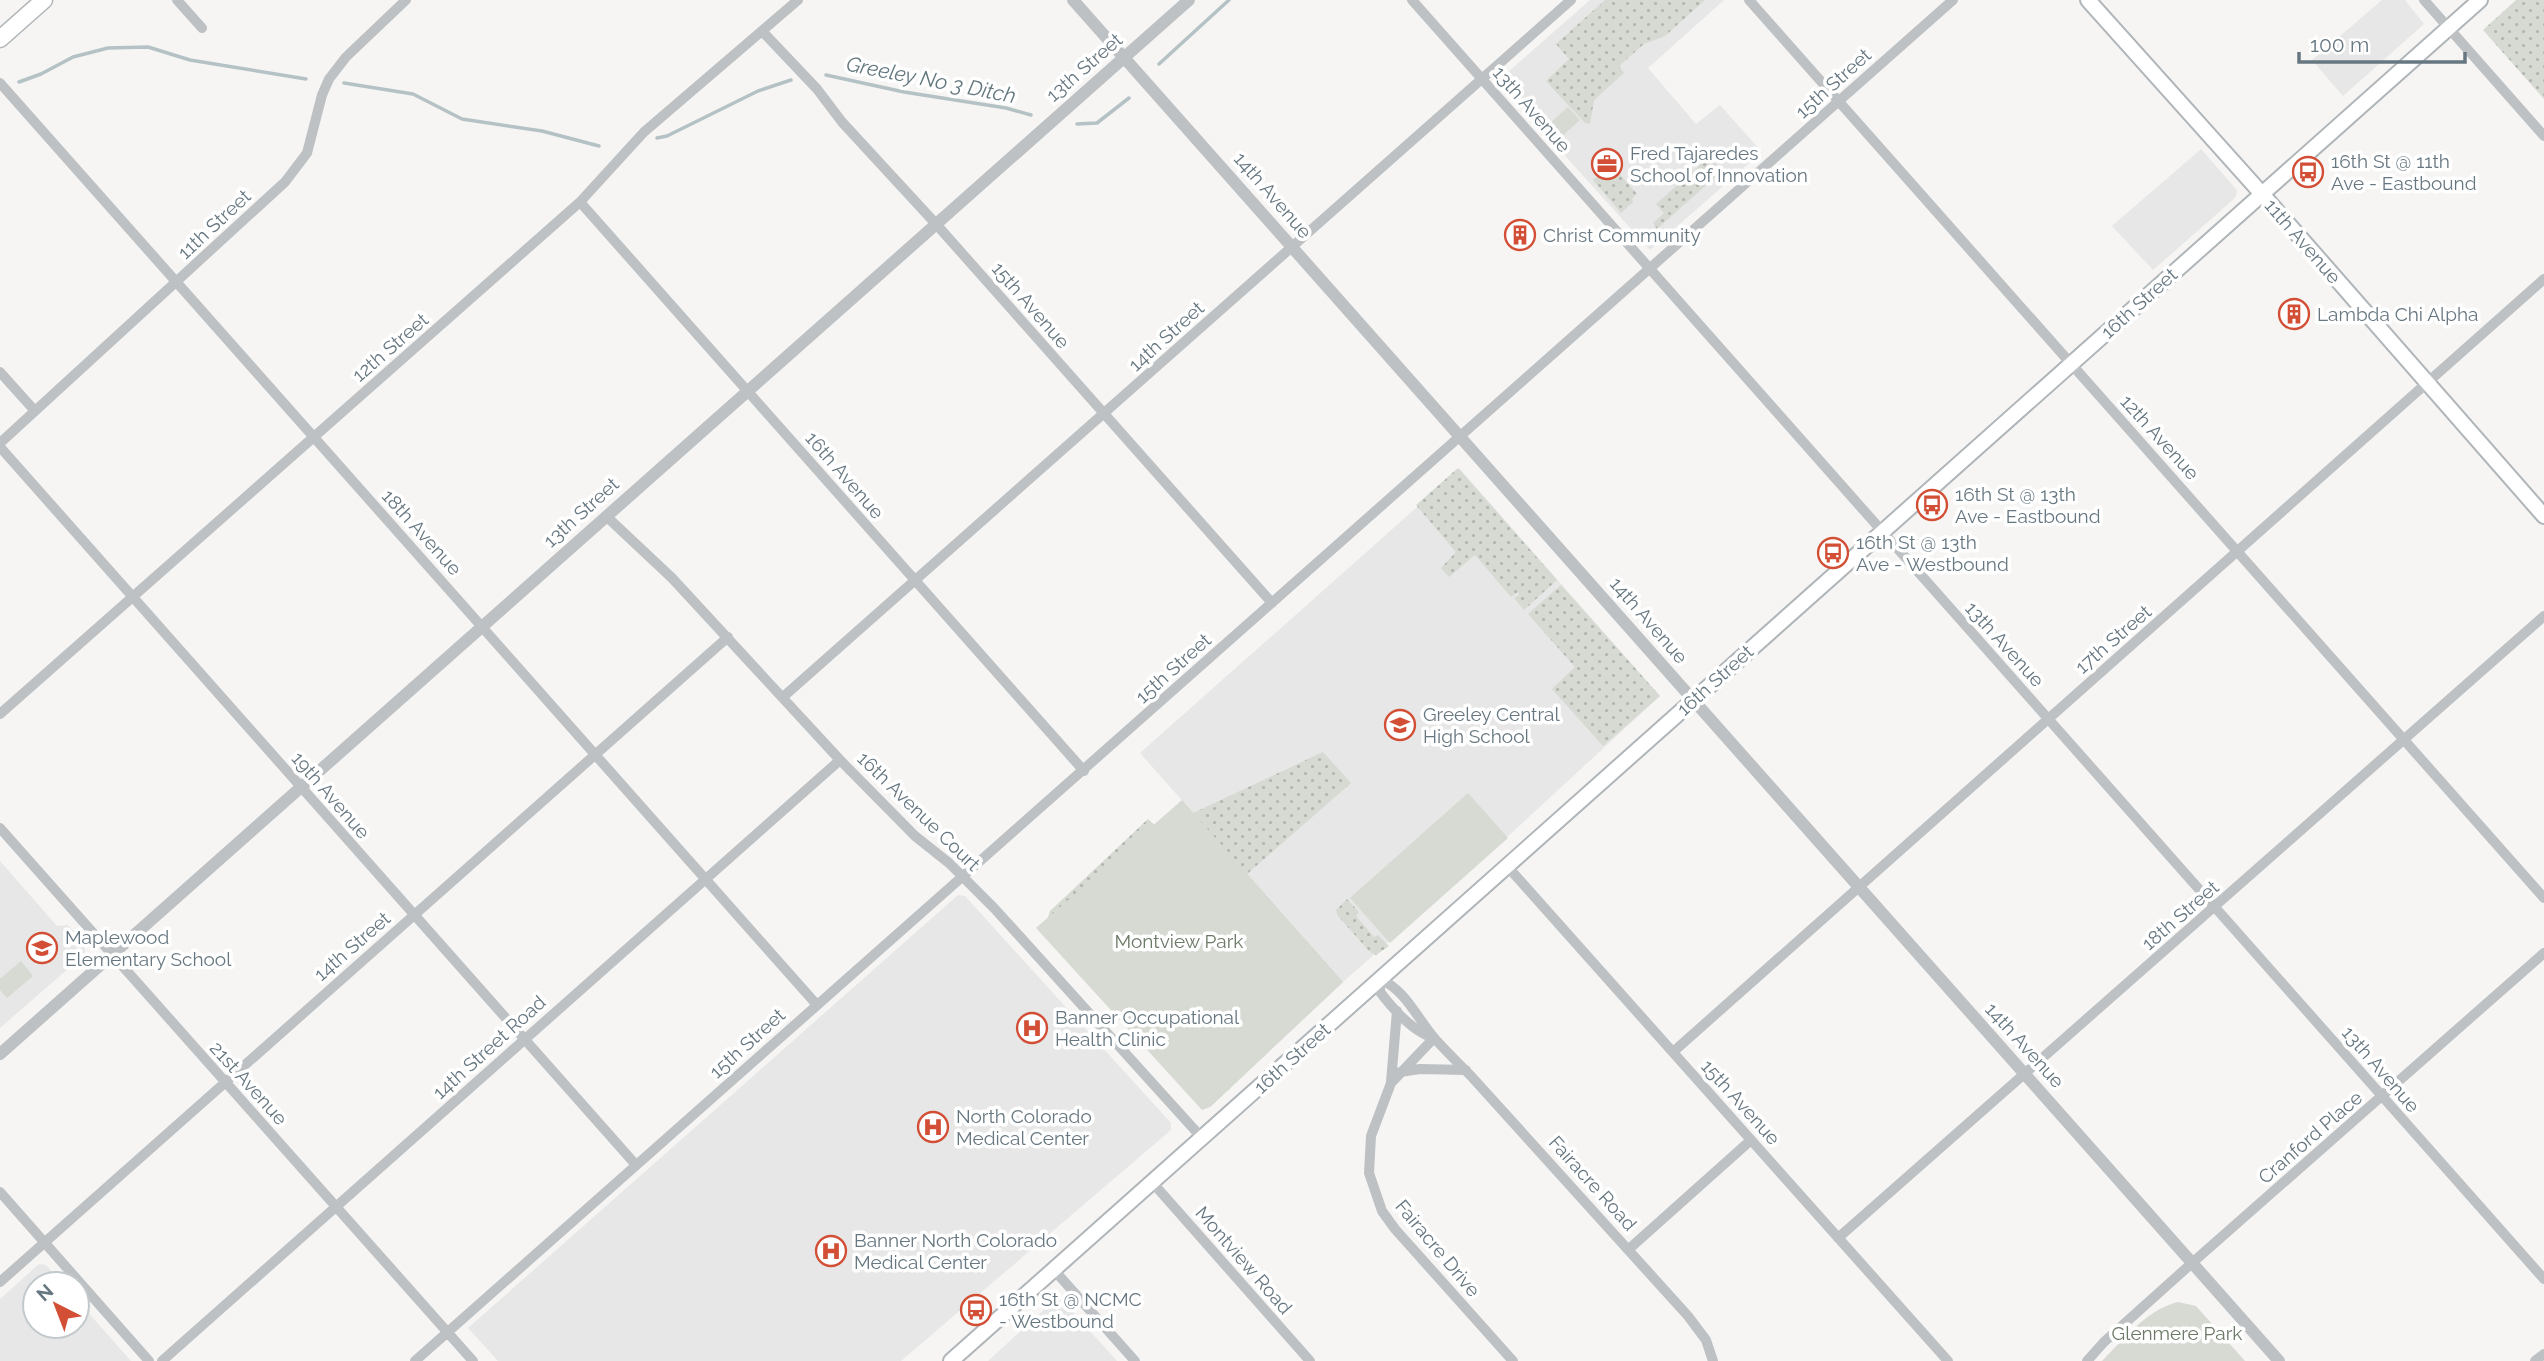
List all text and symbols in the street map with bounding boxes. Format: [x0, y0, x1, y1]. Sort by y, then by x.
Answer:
scale bar [2299, 21, 2465, 65]
street label: 13th Street [1042, 28, 1127, 106]
text: 100 m [2310, 32, 2369, 57]
street label: 15th Street [1791, 43, 1876, 122]
water label: Greeley No 3 Ditch [844, 51, 1018, 108]
street label: 13th Avenue [1489, 62, 1575, 156]
place label: Fred Tajaredes School of Innovation [1630, 142, 1808, 186]
street label: 14th Avenue [1230, 147, 1316, 243]
office icon: Fred Tajaredes School of Innovation [1590, 147, 1624, 181]
place label: 16th St @ 11th Ave - Eastbound [2331, 150, 2477, 194]
bus stop icon: 16th St @ 11th Ave - Eastbound [2291, 155, 2325, 189]
street label: 11th Street [173, 184, 255, 263]
street label: 11th Avenue [2260, 194, 2346, 288]
building icon: Christ Community [1503, 218, 1537, 252]
place label: Christ Community [1543, 224, 1701, 246]
street label: 15th Avenue [988, 257, 1074, 353]
street label: 16th Street [2097, 263, 2182, 343]
street label: 14th Street [1124, 296, 1209, 375]
building icon: Lambda Chi Alpha [2277, 297, 2311, 331]
place label: Lambda Chi Alpha [2317, 303, 2478, 325]
street label: 12th Street [348, 308, 433, 386]
street label: 12th Avenue [2116, 390, 2204, 484]
street label: 16th Avenue [801, 427, 889, 523]
street label: 13th Street [539, 472, 623, 551]
place label: 16th St @ 13th Ave - Eastbound [1955, 483, 2101, 527]
street label: 18th Avenue [378, 485, 466, 579]
bus stop icon: 16th St @ 13th Ave - Eastbound [1915, 488, 1949, 522]
place label: 16th St @ 13th Ave - Westbound [1856, 531, 2009, 575]
bus stop icon: 16th St @ 13th Ave - Westbound [1816, 536, 1850, 570]
street label: 14th Avenue [1606, 572, 1692, 668]
street label: 13th Avenue [1961, 597, 2049, 691]
street label: 17th Street [2071, 600, 2156, 678]
street label: 15th Street [1131, 628, 1216, 707]
street label: 16th Street [1673, 640, 1758, 720]
place label: Greeley Central High School [1423, 703, 1560, 747]
school or university icon: Greeley Central High School [1383, 708, 1417, 742]
street label: 19th Avenue [287, 747, 375, 843]
street label: 16th Avenue Court [853, 747, 985, 875]
street label: 18th Street [2137, 875, 2223, 954]
street label: 14th Street [310, 907, 395, 985]
place label: Maplewood Elementary School [65, 926, 232, 970]
park label: Montview Park [1115, 930, 1243, 952]
school or university icon: Maplewood Elementary School [25, 931, 59, 965]
street label: 14th Street Road [428, 991, 550, 1103]
street label: 14th Avenue [1981, 998, 2069, 1092]
street label: 15th Street [705, 1003, 790, 1082]
place label: Banner Occupational Health Clinic [1055, 1006, 1240, 1050]
hospital icon: Banner Occupational Health Clinic [1015, 1011, 1049, 1045]
street label: 16th Street [1250, 1018, 1335, 1098]
street label: 13th Avenue [2338, 1022, 2424, 1116]
street label: 21st Avenue [206, 1037, 292, 1129]
street label: 15th Avenue [1697, 1055, 1785, 1149]
street label: Cranford Place [2254, 1086, 2366, 1188]
place label: North Colorado Medical Center [956, 1105, 1092, 1149]
hospital icon: North Colorado Medical Center [916, 1110, 950, 1144]
street label: Fairacre Road [1545, 1131, 1641, 1235]
street label: Fairacre Drive [1391, 1195, 1485, 1301]
street label: Montview Road [1191, 1202, 1297, 1318]
place label: Banner North Colorado Medical Center [854, 1229, 1057, 1273]
hospital icon: Banner North Colorado Medical Center [814, 1234, 848, 1268]
north arrow [21, 1270, 91, 1340]
text: N [32, 1279, 57, 1305]
place label: 16th St @ NCMC - Westbound [999, 1288, 1142, 1332]
bus stop icon: 16th St @ NCMC - Westbound [959, 1293, 993, 1327]
park label: Glenmere Park [2112, 1322, 2242, 1344]

